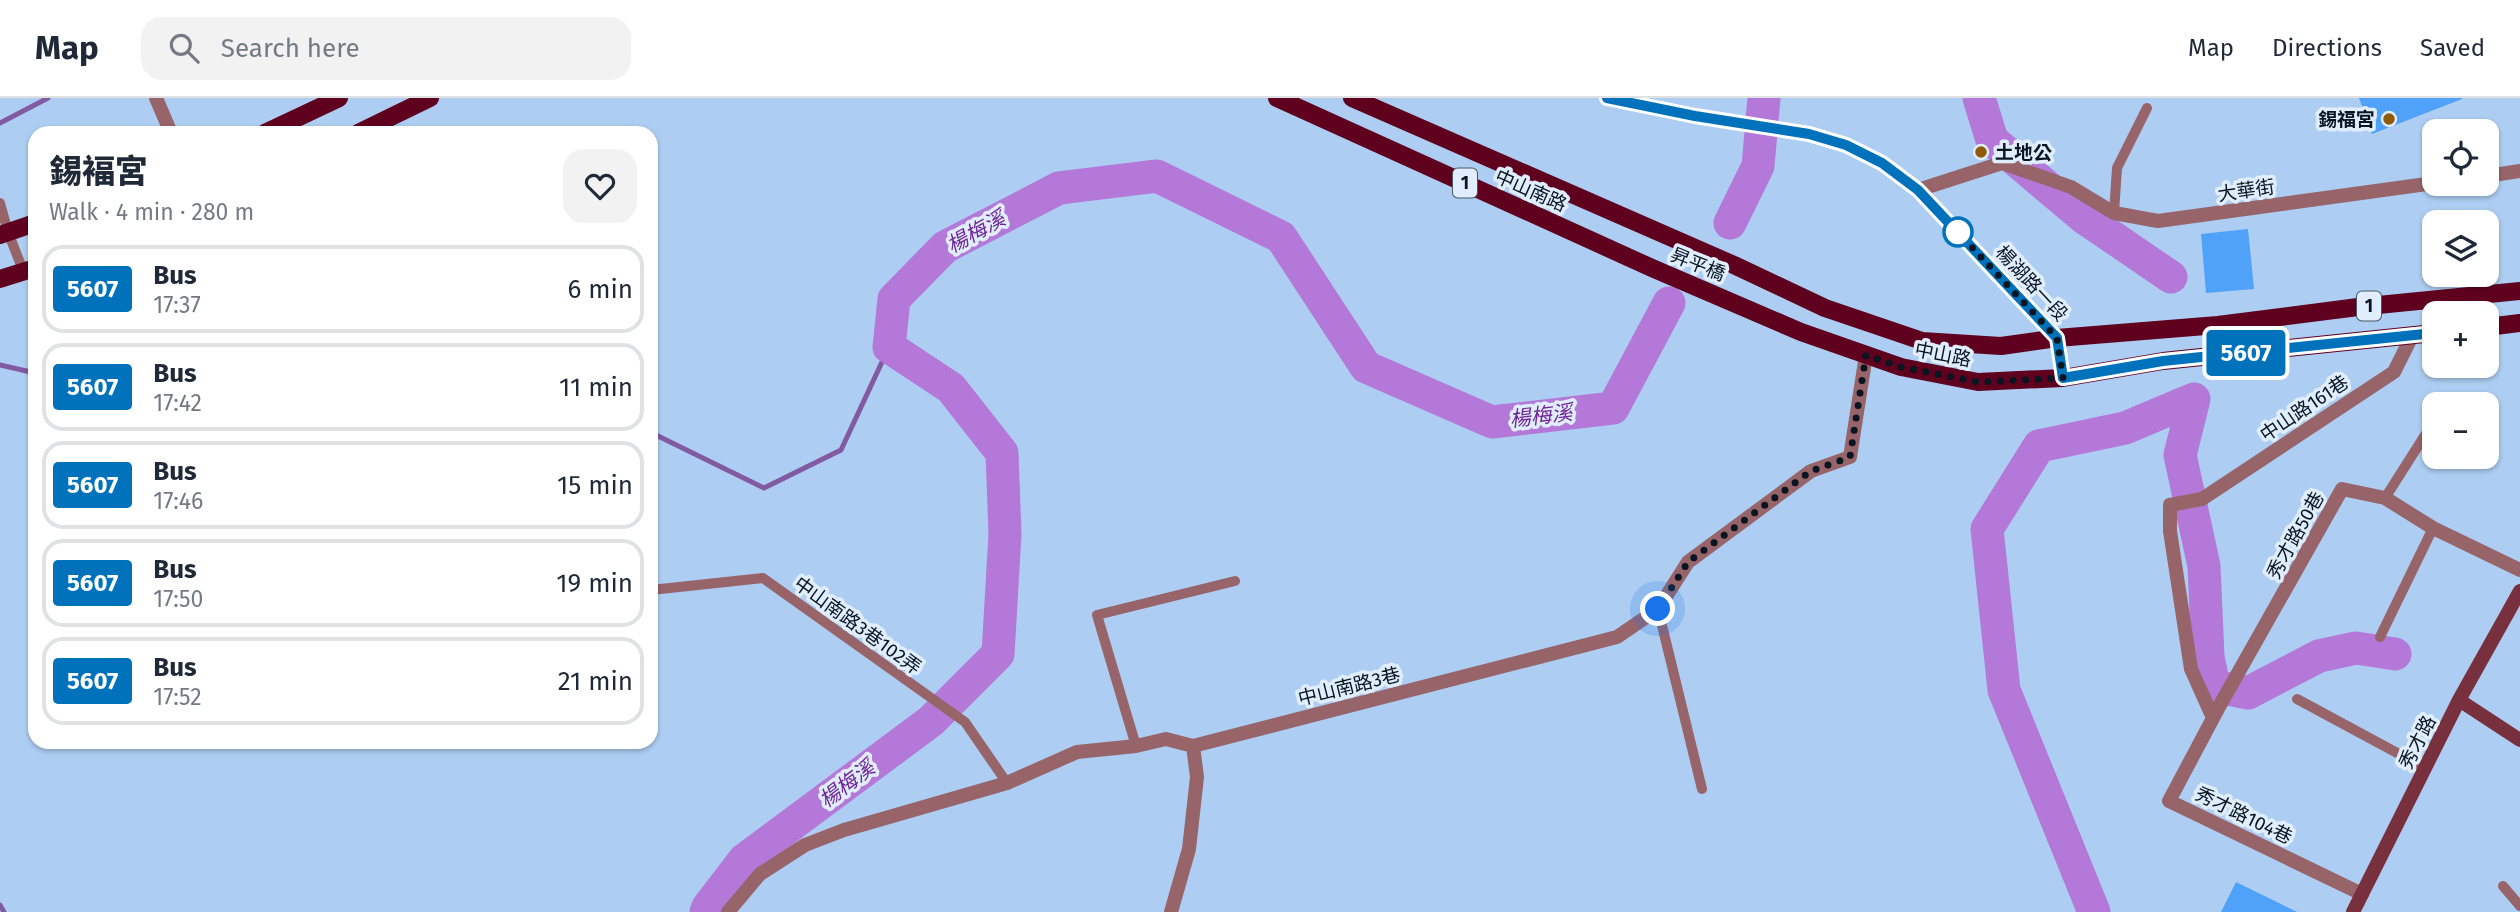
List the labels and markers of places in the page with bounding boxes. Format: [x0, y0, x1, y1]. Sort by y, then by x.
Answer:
place label: 錫福宮 [2318, 108, 2375, 131]
marker: 錫福宮 [2381, 111, 2397, 127]
place label: 土地公 [1995, 141, 2052, 164]
marker: 土地公 [1973, 144, 1989, 160]
unlabelled marker [1943, 217, 1973, 247]

